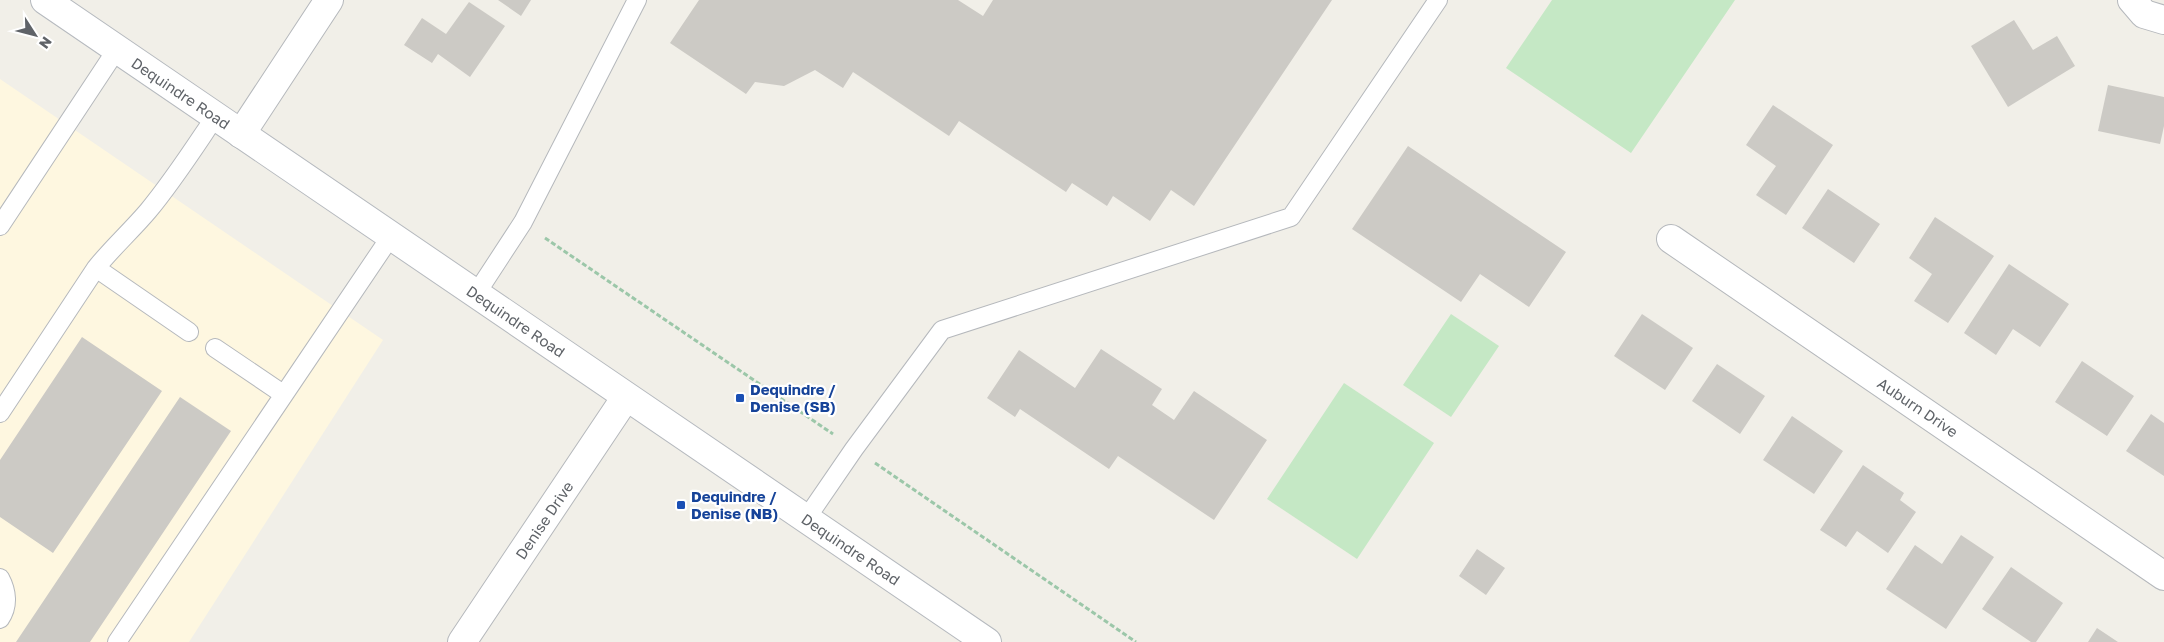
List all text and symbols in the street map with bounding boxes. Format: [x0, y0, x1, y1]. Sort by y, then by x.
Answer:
north arrow [10, 10, 60, 60]
text: N [36, 34, 56, 52]
street label: Dequindre Road [128, 53, 234, 133]
street label: Dequindre Road [463, 281, 569, 361]
street label: Auburn Drive [1874, 374, 1962, 441]
place label: Dequindre / Denise (SB) [750, 380, 836, 415]
marker: Dequindre / Denise (SB) [734, 392, 746, 404]
street label: Denise Drive [511, 477, 577, 562]
place label: Dequindre / Denise (NB) [691, 487, 778, 522]
marker: Dequindre / Denise (NB) [675, 499, 687, 511]
street label: Dequindre Road [798, 509, 904, 589]

